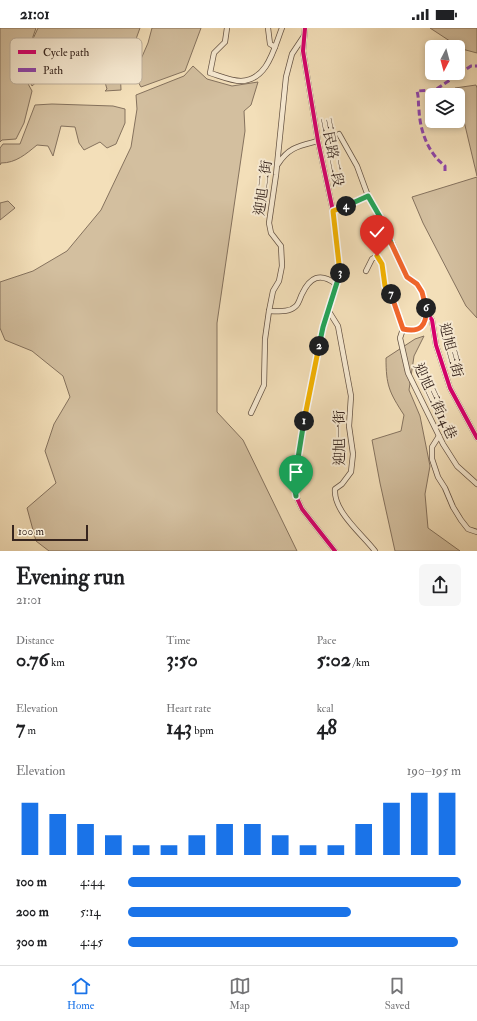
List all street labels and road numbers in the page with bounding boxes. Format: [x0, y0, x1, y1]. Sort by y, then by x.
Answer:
street label: 三民路二段 [317, 116, 347, 188]
street label: 迎旭二街 [251, 159, 275, 217]
street label: 迎旭三街 [436, 321, 466, 379]
street label: 迎旭三街14巷 [410, 360, 460, 442]
street label: 迎旭一街 [331, 410, 348, 466]

